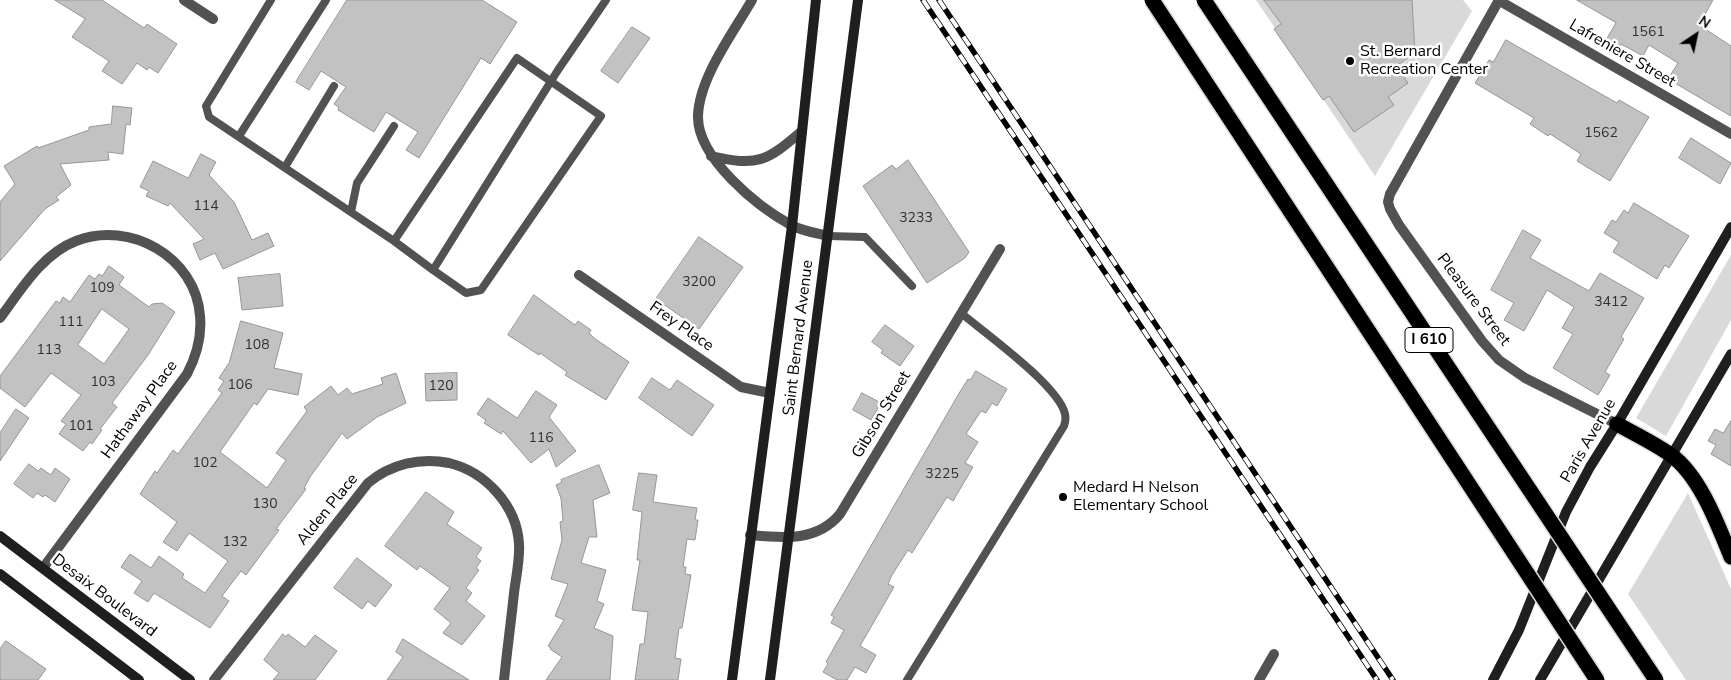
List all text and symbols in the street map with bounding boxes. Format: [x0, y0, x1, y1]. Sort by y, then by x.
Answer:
north arrow [1671, 10, 1721, 60]
text: N [1695, 11, 1714, 33]
street label: Lafreniere Street [1565, 16, 1679, 92]
house number: 1561 [1631, 25, 1665, 41]
place label: St. Bernard Recreation Center [1360, 42, 1488, 80]
marker: St. Bernard Recreation Center [1344, 55, 1356, 67]
house number: 1562 [1584, 126, 1618, 142]
house number: 114 [193, 199, 219, 215]
house number: 3233 [899, 211, 933, 227]
street label: Pleasure Street [1432, 250, 1514, 350]
street label: Saint Bernard Avenue [780, 259, 818, 417]
house number: 3200 [682, 275, 716, 291]
house number: 109 [89, 281, 115, 297]
house number: 3412 [1594, 295, 1628, 311]
street label: Frey Place [645, 298, 717, 356]
house number: 111 [58, 315, 84, 331]
road number: I 610 [1405, 328, 1453, 352]
house number: 108 [244, 338, 270, 354]
house number: 113 [36, 343, 62, 359]
street label: Hathaway Place [98, 357, 182, 463]
street label: Gibson Street [849, 368, 915, 462]
house number: 103 [90, 375, 116, 391]
house number: 106 [227, 378, 253, 394]
house number: 120 [428, 379, 454, 395]
street label: Paris Avenue [1557, 396, 1621, 486]
house number: 101 [68, 419, 94, 435]
house number: 116 [528, 431, 554, 447]
house number: 102 [192, 456, 218, 472]
house number: 3225 [925, 467, 959, 483]
street label: Alden Place [293, 470, 363, 550]
place label: Medard H Nelson Elementary School [1073, 478, 1208, 516]
marker: Medard H Nelson Elementary School [1057, 491, 1069, 503]
house number: 130 [252, 497, 278, 513]
house number: 132 [222, 535, 248, 551]
street label: Desaix Boulevard [48, 550, 160, 642]

